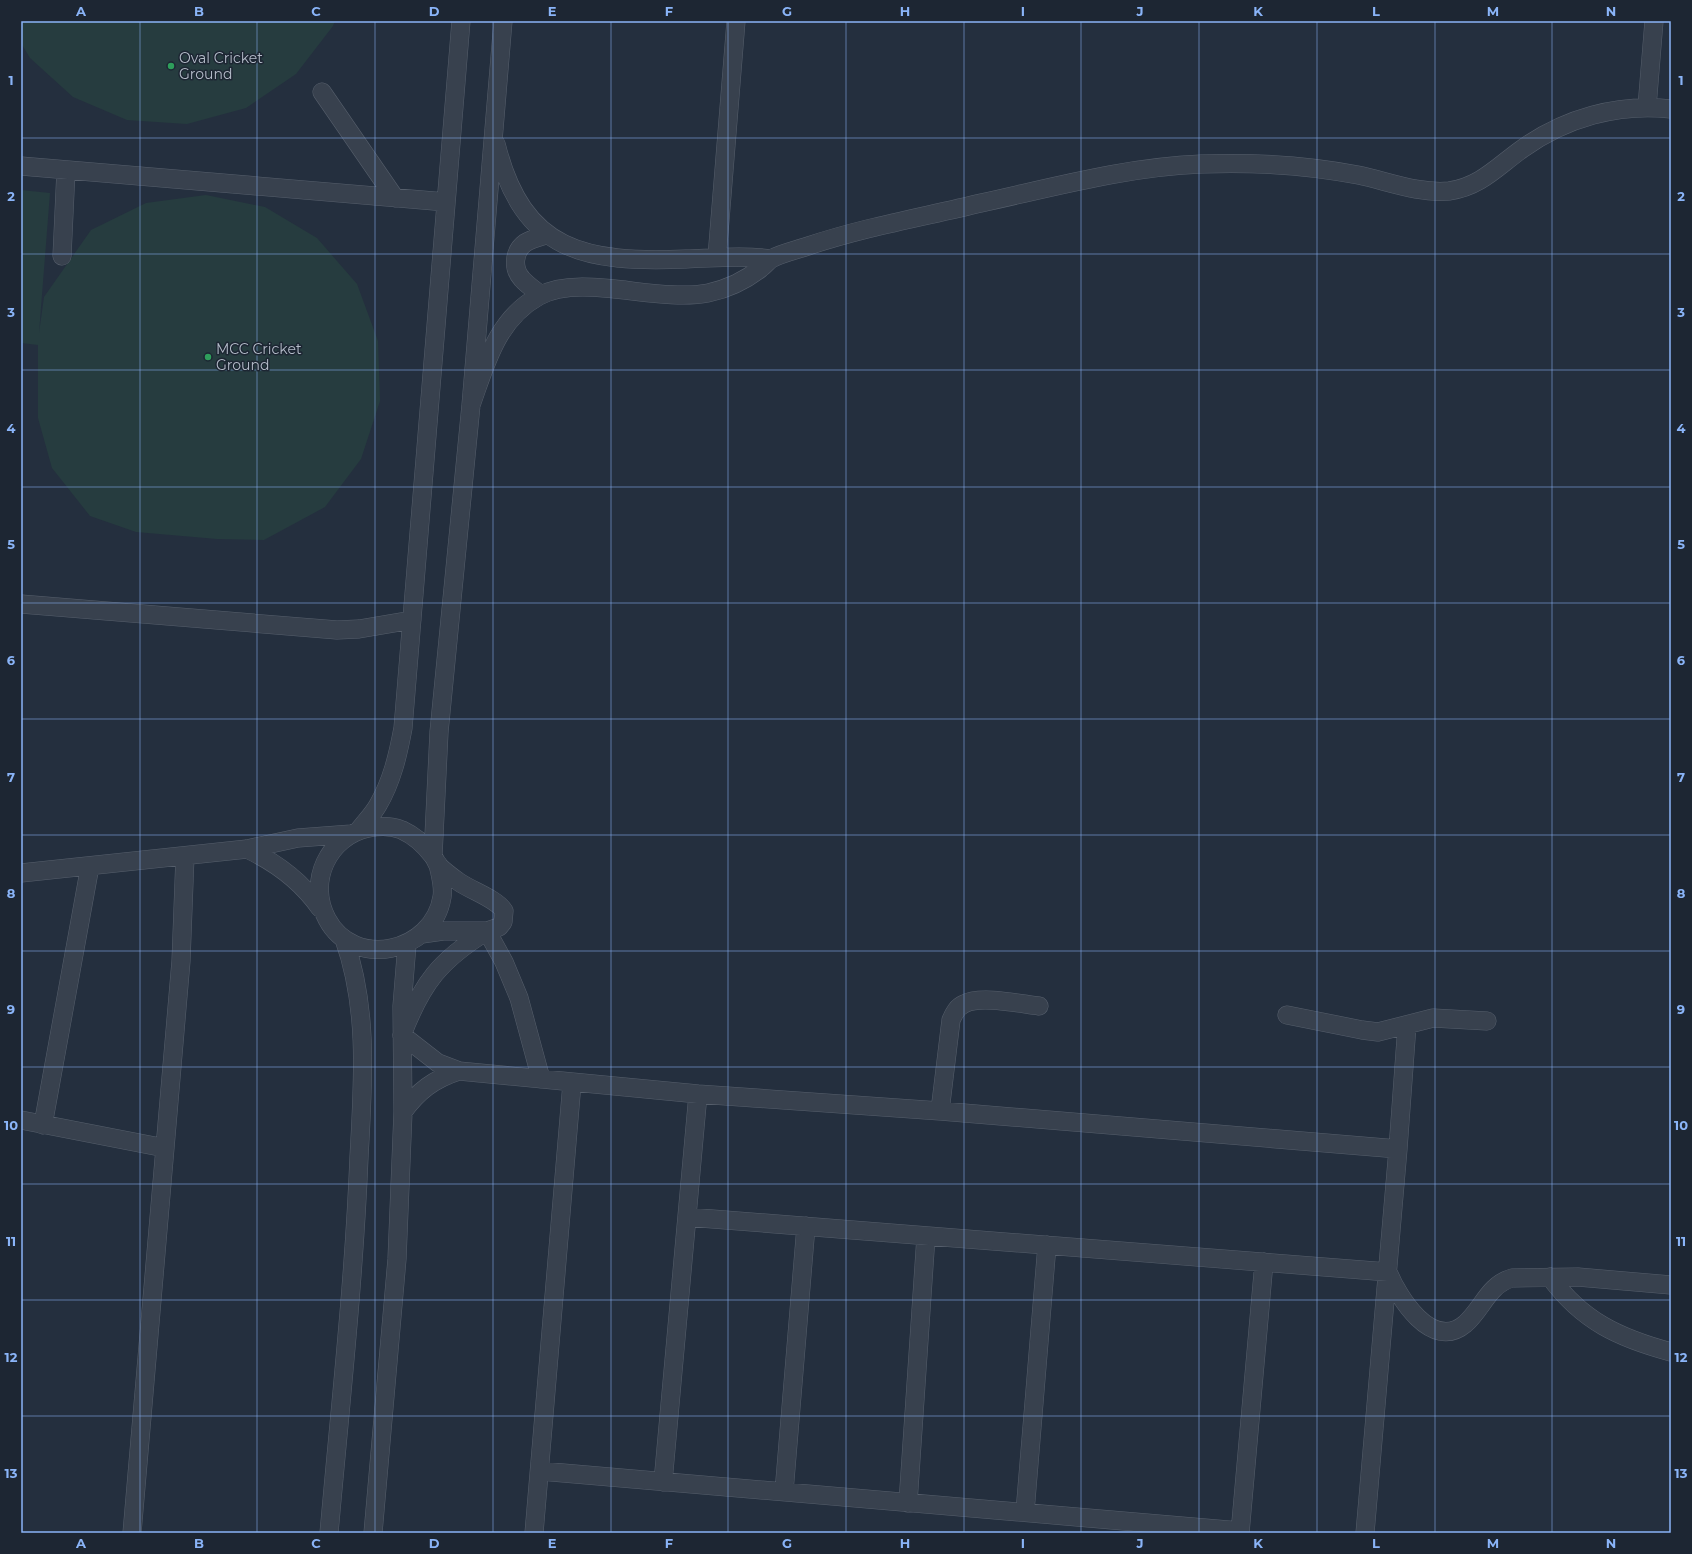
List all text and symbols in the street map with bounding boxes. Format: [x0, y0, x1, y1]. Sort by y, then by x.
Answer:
text: A [75, 3, 87, 19]
text: B [194, 3, 204, 19]
text: C [311, 3, 321, 19]
text: D [429, 3, 440, 19]
text: E [548, 3, 557, 19]
text: F [665, 3, 673, 19]
text: G [782, 3, 792, 19]
text: H [900, 3, 910, 19]
text: I [1021, 3, 1025, 19]
text: J [1135, 3, 1144, 19]
text: K [1253, 3, 1263, 19]
text: L [1372, 3, 1380, 19]
text: M [1487, 3, 1499, 19]
text: N [1606, 3, 1616, 19]
place label: Oval Cricket Ground [179, 49, 263, 83]
marker: Oval Cricket Ground [166, 61, 176, 71]
text: 1 [8, 72, 14, 88]
text: 1 [1678, 72, 1684, 88]
text: 2 [7, 188, 15, 204]
text: 2 [1677, 188, 1685, 204]
text: 3 [6, 304, 15, 320]
text: 3 [1676, 304, 1685, 320]
place label: MCC Cricket Ground [216, 340, 302, 374]
marker: MCC Cricket Ground [203, 352, 213, 362]
text: 4 [7, 420, 16, 436]
text: 4 [1677, 420, 1686, 436]
text: 5 [7, 536, 15, 552]
text: 5 [1677, 536, 1685, 552]
text: 6 [7, 652, 16, 668]
text: 6 [1677, 652, 1686, 668]
text: 7 [7, 769, 15, 785]
text: 7 [1677, 769, 1685, 785]
text: 8 [7, 885, 16, 901]
text: 8 [1677, 885, 1686, 901]
text: 9 [7, 1001, 15, 1017]
text: 9 [1677, 1001, 1685, 1017]
text: 10 [4, 1117, 18, 1133]
text: 10 [1674, 1117, 1688, 1133]
text: 11 [6, 1233, 16, 1249]
text: 11 [1676, 1233, 1686, 1249]
text: 12 [5, 1349, 18, 1365]
text: 12 [1675, 1349, 1688, 1365]
text: 13 [5, 1465, 18, 1481]
text: 13 [1675, 1465, 1688, 1481]
text: A [75, 1535, 87, 1551]
text: B [194, 1535, 204, 1551]
text: C [311, 1535, 321, 1551]
text: D [429, 1535, 440, 1551]
text: E [548, 1535, 557, 1551]
text: F [665, 1535, 673, 1551]
text: G [782, 1535, 792, 1551]
text: H [900, 1535, 910, 1551]
text: I [1021, 1535, 1025, 1551]
text: J [1135, 1535, 1144, 1551]
text: K [1253, 1535, 1263, 1551]
text: L [1372, 1535, 1380, 1551]
text: M [1487, 1535, 1499, 1551]
text: N [1606, 1535, 1616, 1551]

